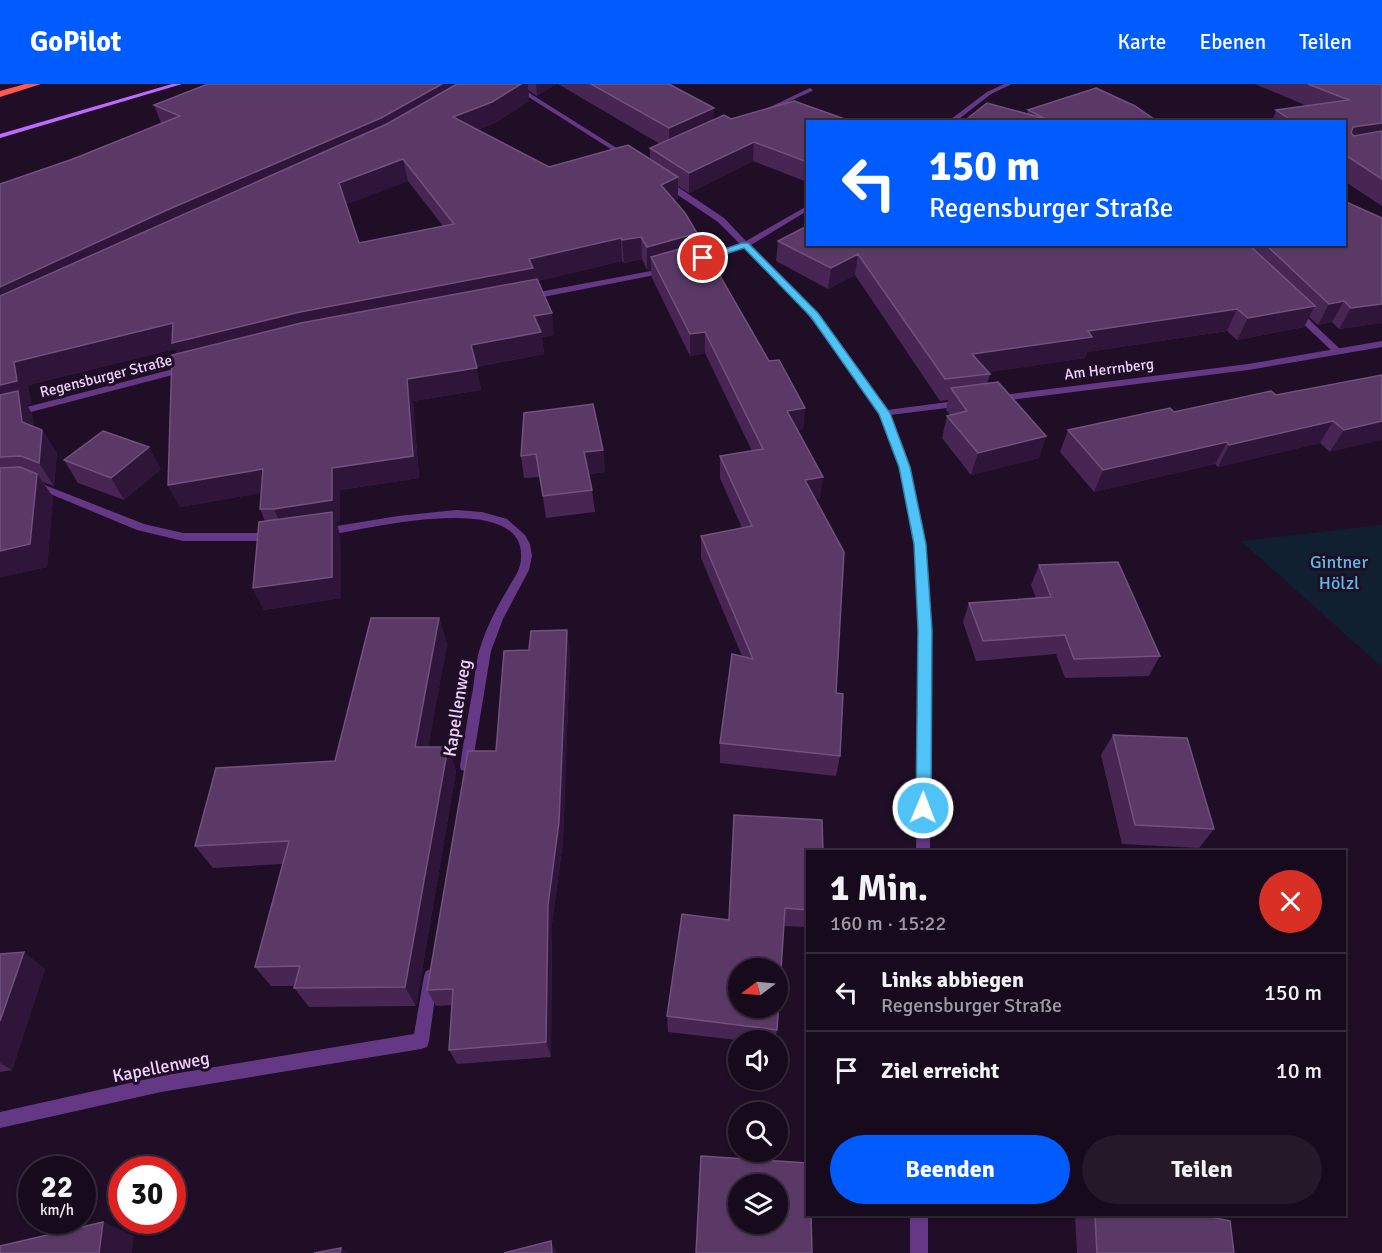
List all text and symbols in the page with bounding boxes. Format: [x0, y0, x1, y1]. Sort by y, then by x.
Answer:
text: GoPilot [30, 25, 121, 59]
text: Karte [1117, 29, 1166, 55]
text: Ebenen [1199, 29, 1266, 55]
text: Teilen [1299, 29, 1352, 55]
text: 150 m [929, 141, 1040, 192]
icon: left [830, 144, 908, 222]
text: Regensburger Straße [929, 192, 1173, 225]
pin [677, 232, 728, 283]
icon: arrive [686, 241, 719, 274]
street label: Regensburger Straße [38, 351, 174, 401]
street label: Am Herrnberg [1063, 355, 1155, 383]
park label: Gintner Hölzl [1310, 551, 1368, 594]
street label: Kapellenweg [438, 658, 476, 758]
position arrow [891, 776, 955, 840]
text: 1 Min. [830, 866, 928, 911]
button: close [1259, 870, 1322, 933]
text: 160 m · 15:22 [830, 911, 946, 936]
north arrow [728, 958, 788, 1018]
map controls [728, 958, 788, 1234]
text: Links abbiegen [881, 966, 1024, 993]
icon: left [830, 976, 863, 1009]
text: 150 m [1264, 979, 1322, 1006]
text: Regensburger Straße [881, 993, 1062, 1018]
button: sound [728, 1030, 788, 1090]
street label: Kapellenweg [111, 1047, 211, 1087]
icon: arrive [830, 1054, 863, 1087]
text: Ziel erreicht [881, 1057, 999, 1084]
text: 10 m [1276, 1057, 1322, 1084]
button: search [728, 1102, 788, 1162]
button: Beenden [830, 1135, 1070, 1204]
button: Teilen [1082, 1135, 1322, 1204]
speed limit sign: 30 [108, 1156, 186, 1234]
text: 22 [41, 1169, 73, 1206]
button: layers [728, 1174, 788, 1234]
text: km/h [40, 1201, 74, 1219]

